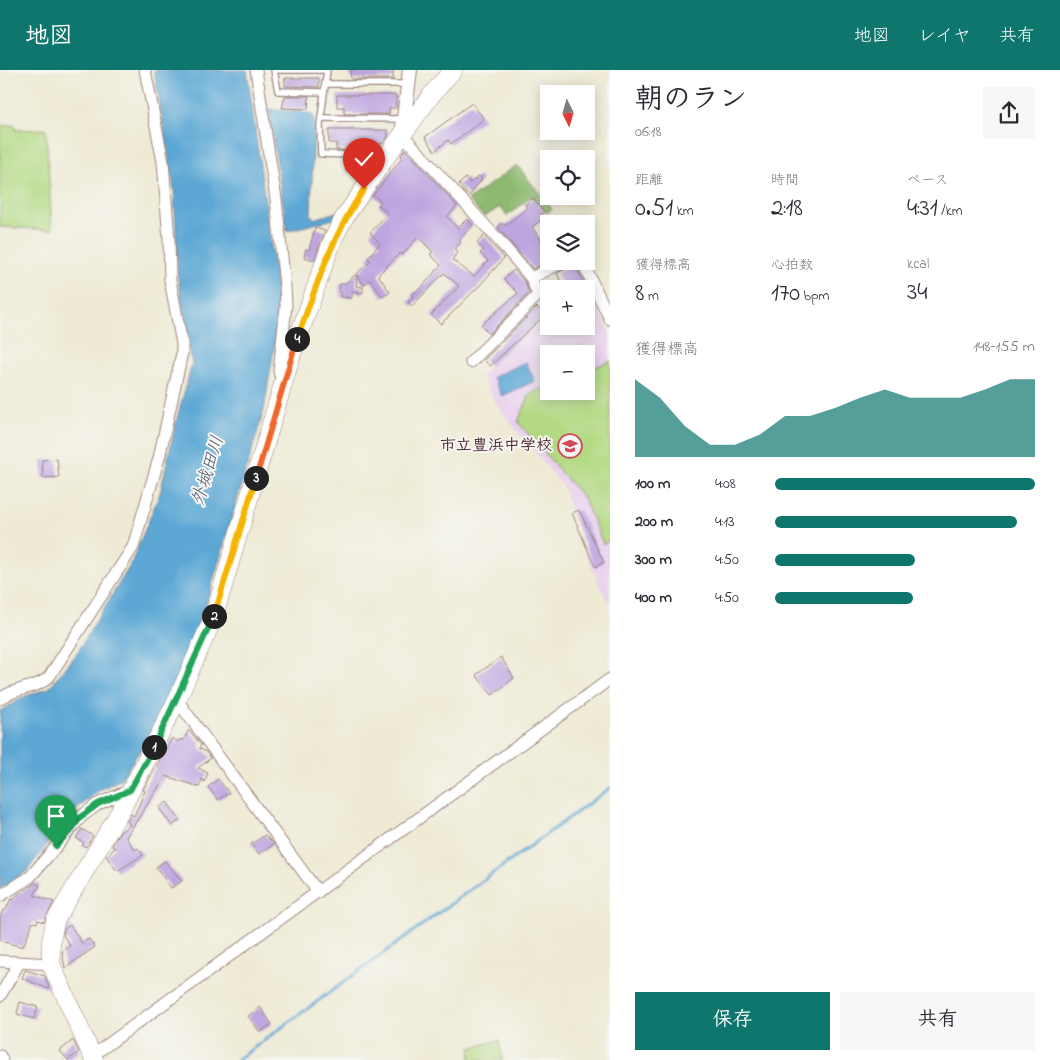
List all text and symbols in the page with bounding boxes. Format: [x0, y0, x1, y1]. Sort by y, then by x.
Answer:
text: 地図 [25, 20, 73, 55]
text: 地図 [854, 24, 890, 50]
text: レイヤ [918, 24, 971, 50]
text: 共有 [999, 24, 1035, 50]
text: 朝のラン [635, 80, 747, 121]
north arrow [540, 85, 595, 140]
map controls [540, 85, 595, 400]
button: share [983, 87, 1035, 139]
text: 06:18 [635, 120, 661, 144]
pin [343, 138, 385, 189]
icon: check [350, 145, 378, 173]
button: locate [540, 150, 595, 205]
text: 距離 [635, 170, 663, 191]
text: 時間 [771, 170, 799, 191]
text: ペース [907, 170, 948, 191]
text: 0.51 [635, 191, 673, 227]
text: 2:18 [771, 191, 803, 227]
text: 4:31 [907, 191, 938, 227]
text: km [673, 201, 694, 222]
text: /km [938, 201, 963, 222]
button: layers [540, 215, 595, 270]
text: kcal [907, 254, 929, 275]
text: 獲得標高 [635, 255, 691, 276]
text: 心拍数 [771, 255, 813, 276]
text: 34 [907, 275, 928, 311]
text: 8 [635, 276, 644, 312]
text: 170 [771, 276, 800, 312]
button: + [540, 280, 595, 335]
text: m [644, 286, 659, 307]
text: bpm [800, 286, 829, 307]
pin: 4 [284, 326, 310, 352]
text: 4 [295, 329, 300, 350]
text: 148–155 m [973, 335, 1035, 359]
text: 獲得標高 [635, 338, 699, 362]
button: − [540, 345, 595, 400]
water label: 外城田川 [186, 433, 232, 509]
school or university icon: 市立豊浜中学校 [557, 433, 583, 459]
place label: 市立豊浜中学校 [440, 434, 552, 458]
pin: 3 [244, 466, 268, 490]
text: 3 [254, 468, 259, 489]
text: 100 m [635, 472, 670, 496]
text: 4:08 [715, 472, 736, 496]
text: 200 m [635, 510, 673, 534]
text: 4:13 [715, 510, 735, 534]
text: 300 m [635, 548, 672, 572]
text: 4:50 [715, 548, 739, 572]
text: 400 m [635, 586, 672, 610]
text: 4:50 [715, 586, 739, 610]
pin: 2 [202, 604, 226, 628]
text: 2 [211, 606, 218, 627]
pin: 1 [142, 734, 166, 760]
text: 1 [152, 737, 157, 758]
pin [35, 795, 77, 846]
icon: arrive [42, 802, 70, 830]
button: 保存 [635, 992, 830, 1050]
button: 共有 [840, 992, 1035, 1050]

